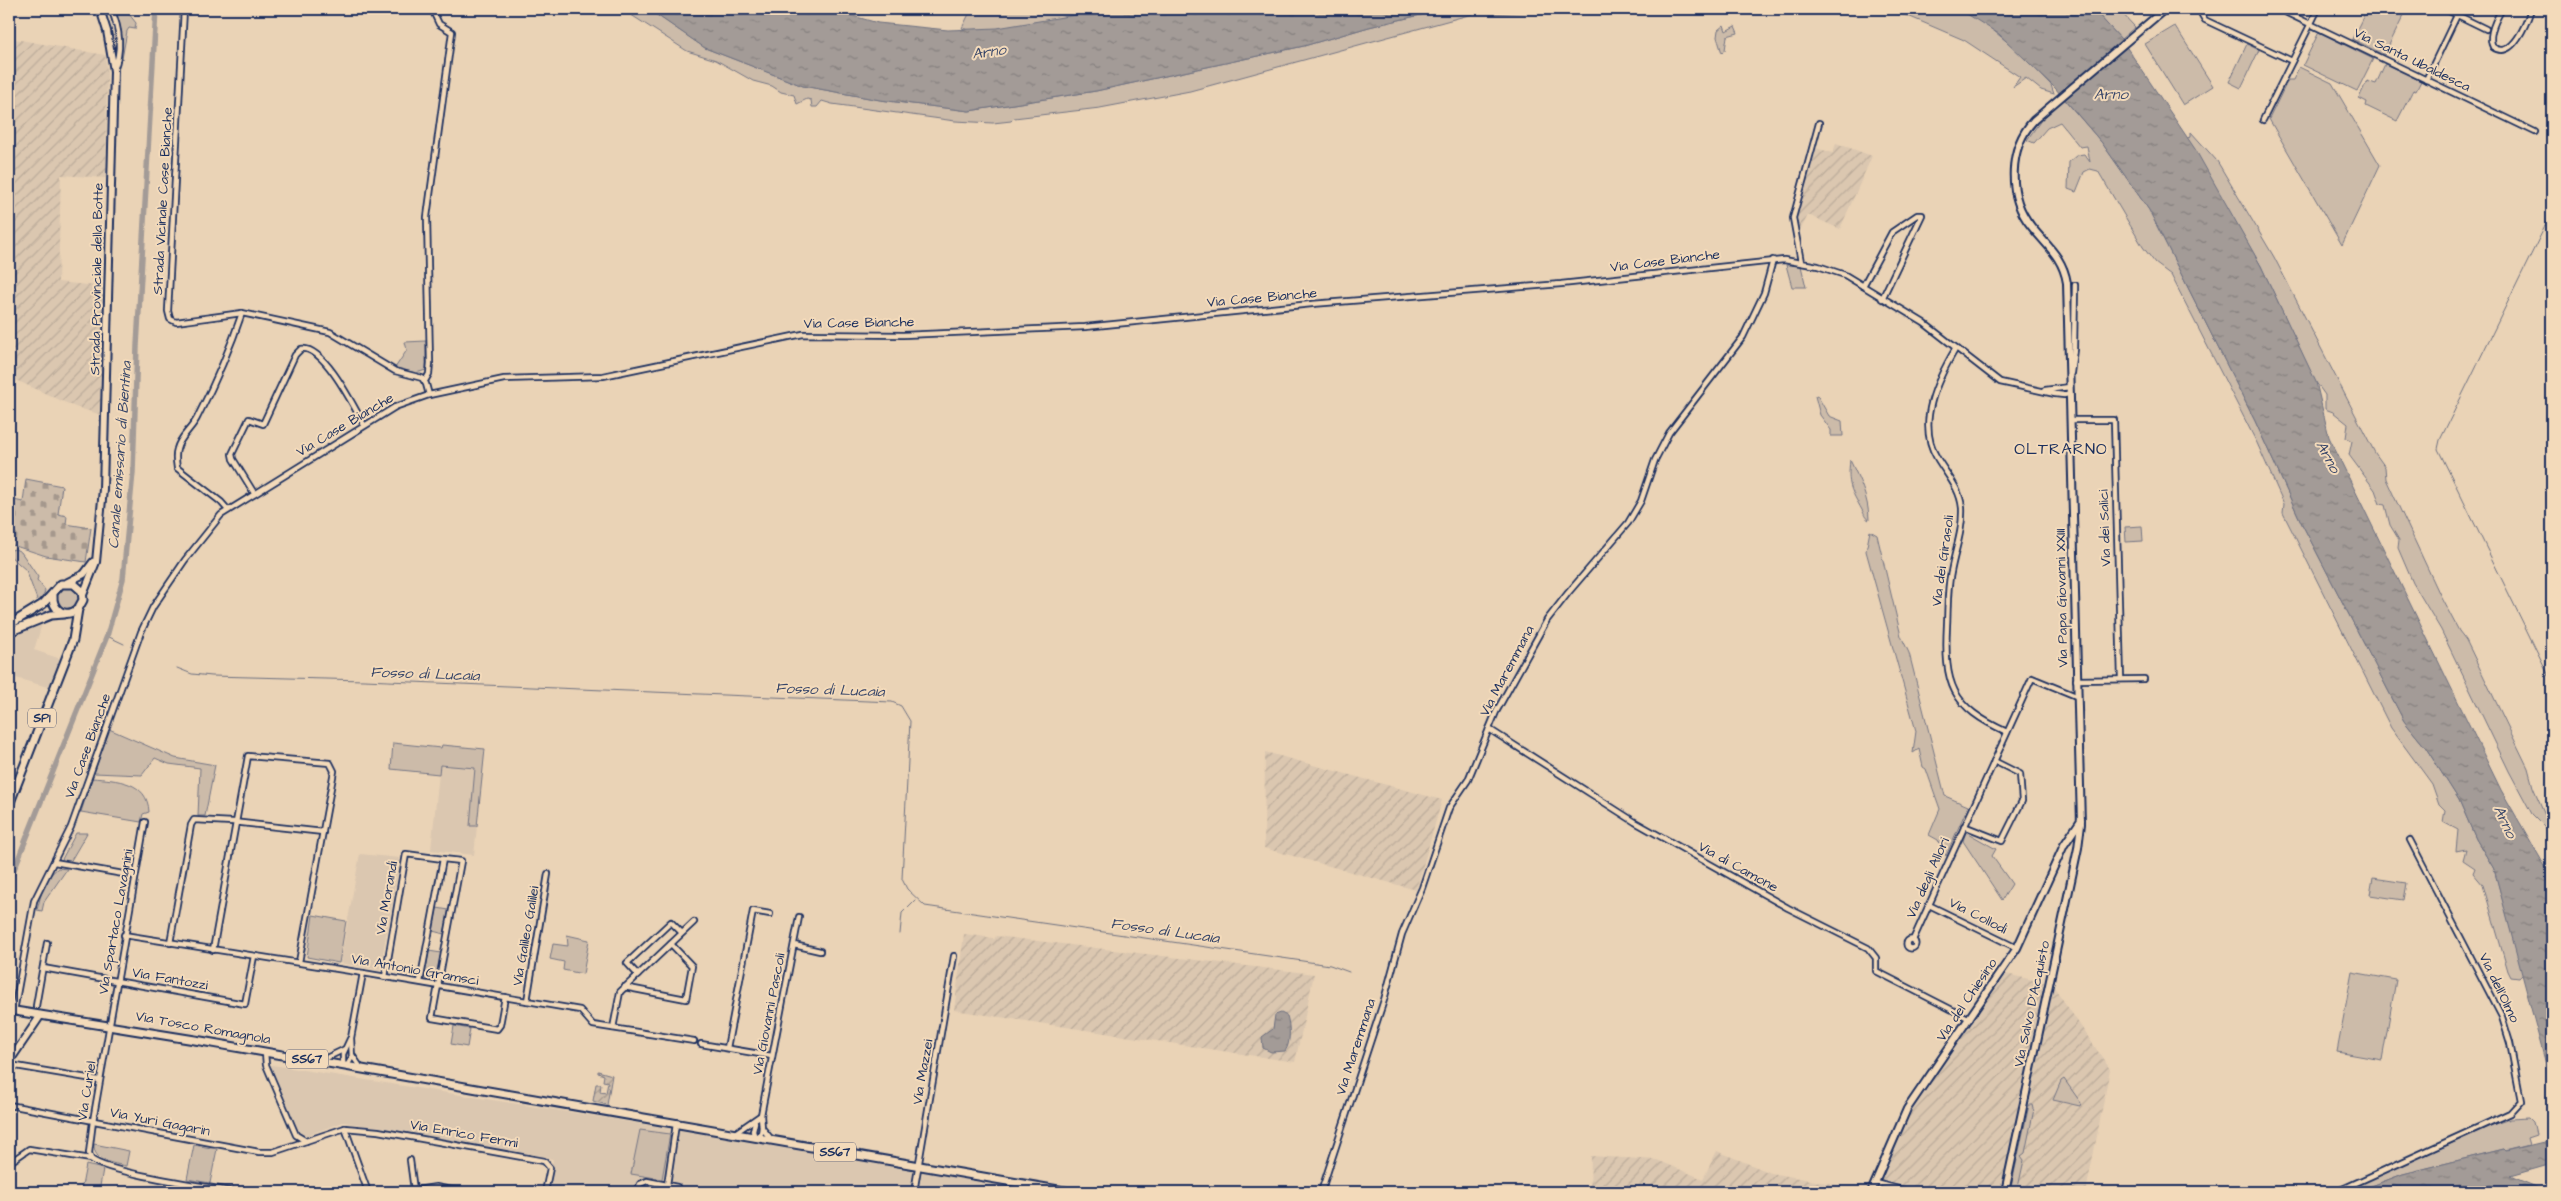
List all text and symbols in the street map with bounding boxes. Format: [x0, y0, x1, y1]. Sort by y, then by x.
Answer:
street label: Via Santa Ubaldesca [2350, 23, 2474, 97]
water label: Arno [971, 39, 1009, 65]
water label: Arno [2094, 84, 2129, 105]
street label: Strada Vicinale Case Bianche [148, 106, 178, 295]
street label: Strada Provinciale della Botte [85, 182, 109, 375]
street label: Via Case Bianche [1609, 244, 1721, 278]
street label: Via Case Bianche [1206, 283, 1318, 313]
street label: Via Case Bianche [804, 312, 915, 334]
water label: Canale emissario di Bientina [103, 359, 137, 549]
street label: Via Case Bianche [293, 388, 398, 462]
water label: Arno [2311, 437, 2346, 478]
district label: OLTRARNO [2014, 438, 2108, 460]
street label: Via dei Salici [2094, 489, 2116, 567]
street label: Via dei Girasoli [1927, 514, 1959, 608]
street label: Via Papa Giovanni XXIII [2051, 528, 2073, 668]
street label: Via Maremmana [1475, 622, 1539, 720]
water label: Fosso di Lucaia [370, 662, 481, 686]
water label: Fosso di Lucaia [775, 678, 886, 702]
street label: Via Case Bianche [60, 690, 116, 801]
road number: SP1 [28, 708, 56, 728]
water label: Arno [2488, 802, 2522, 843]
street label: Via degli Allori [1901, 834, 1955, 922]
street label: Via di Camone [1694, 837, 1782, 898]
street label: Via Spartaco Lavagnini [93, 848, 139, 996]
street label: Via Morandi [371, 860, 403, 936]
street label: Via Galileo Galilei [507, 884, 545, 988]
street label: Via Collodi [1945, 893, 2011, 939]
water label: Fosso di Lucaia [1109, 913, 1222, 949]
street label: Via Salvo D'Acquisto [2009, 939, 2055, 1069]
street label: Via Antonio Gramsci [350, 949, 480, 991]
street label: Via dell'Olmo [2473, 950, 2525, 1026]
street label: Via Giovanni Pascoli [747, 951, 791, 1077]
street label: Via del Chiesino [1932, 954, 2002, 1046]
street label: Via Fantozzi [130, 962, 210, 996]
street label: Via Maremmana [1331, 996, 1381, 1098]
street label: Via Tosco Romagnola [134, 1006, 272, 1050]
street label: Via Mazzei [907, 1038, 939, 1106]
road number: SS67 [286, 1050, 328, 1068]
street label: Via Curiel [72, 1060, 102, 1122]
street label: Via Yuri Gagarin [108, 1102, 212, 1142]
street label: Via Enrico Fermi [409, 1115, 519, 1153]
road number: SS67 [814, 1142, 856, 1162]

